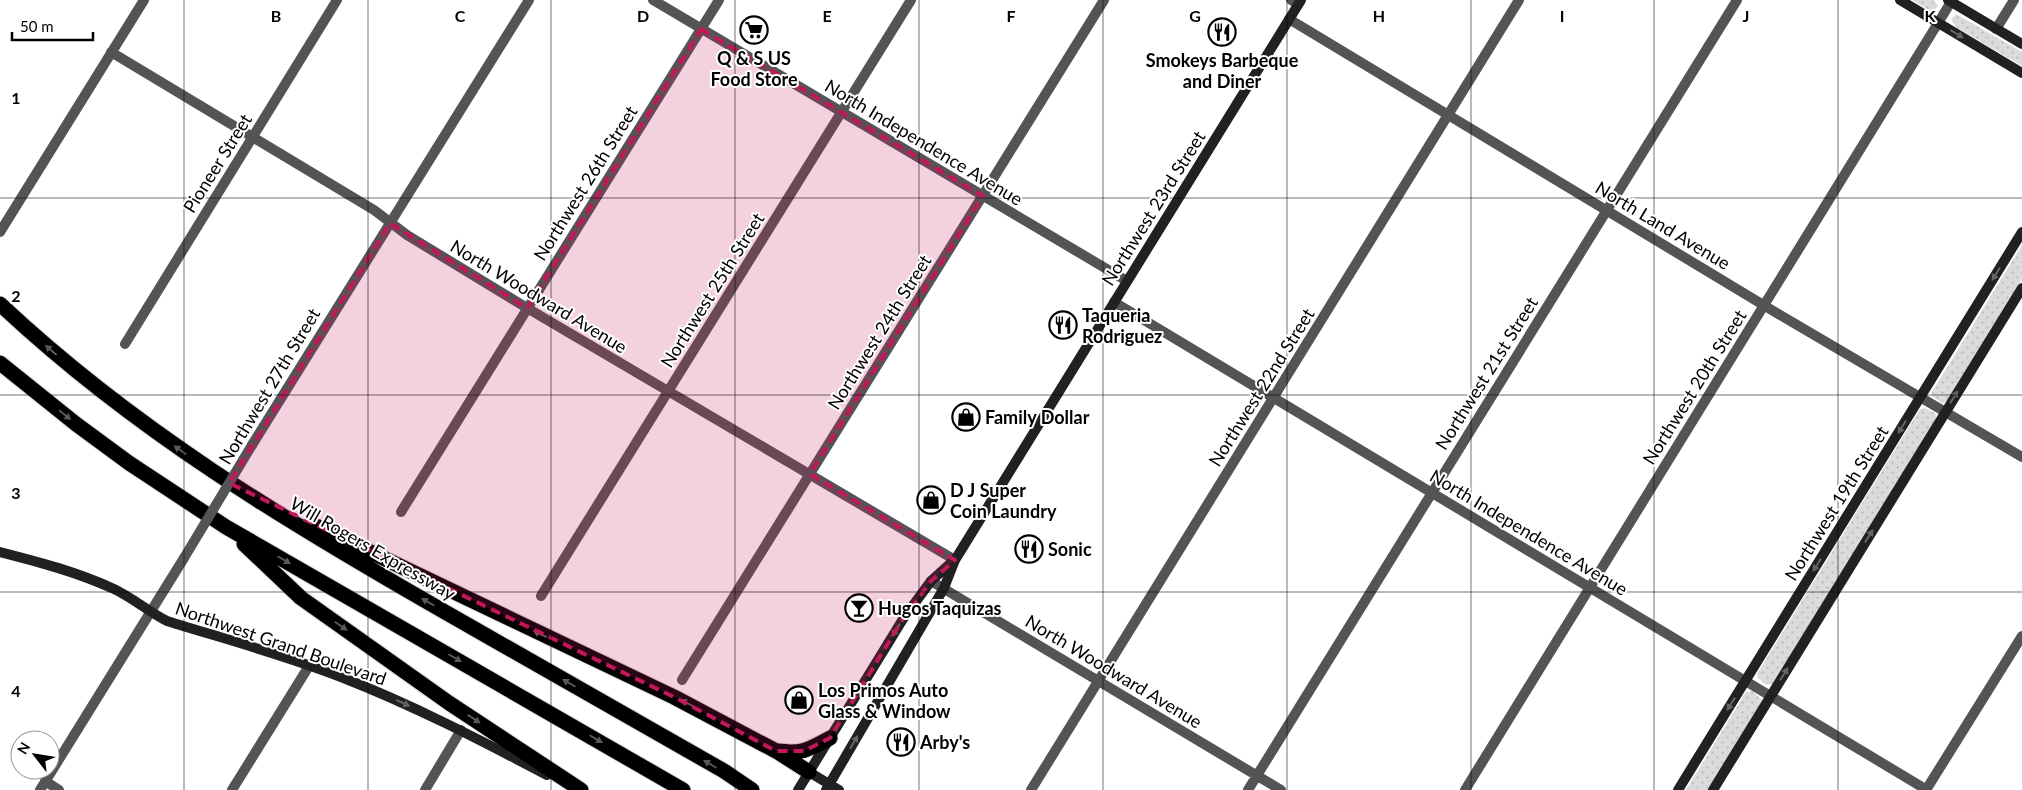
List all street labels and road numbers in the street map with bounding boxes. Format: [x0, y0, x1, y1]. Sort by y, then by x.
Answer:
street label: North Independence Avenue [821, 74, 1027, 210]
street label: Northwest 26th Street [528, 101, 642, 264]
street label: Pioneer Street [178, 109, 256, 217]
street label: Northwest 23rd Street [1096, 126, 1210, 289]
street label: North Land Avenue [1592, 176, 1734, 274]
street label: Northwest 25th Street [655, 208, 769, 371]
street label: North Woodward Avenue [447, 235, 631, 357]
street label: Northwest 24th Street [822, 250, 936, 413]
street label: Northwest 21st Street [1430, 292, 1542, 454]
street label: Northwest 27th Street [214, 303, 325, 468]
street label: Northwest 22nd Street [1203, 304, 1319, 470]
street label: Northwest 20th Street [1637, 305, 1751, 468]
street label: Northwest 19th Street [1779, 421, 1893, 584]
street label: North Independence Avenue [1426, 464, 1632, 600]
street label: Will Rogers Expressway [286, 492, 460, 605]
street label: Northwest Grand Boulevard [173, 596, 389, 690]
street label: North Woodward Avenue [1022, 610, 1206, 732]

